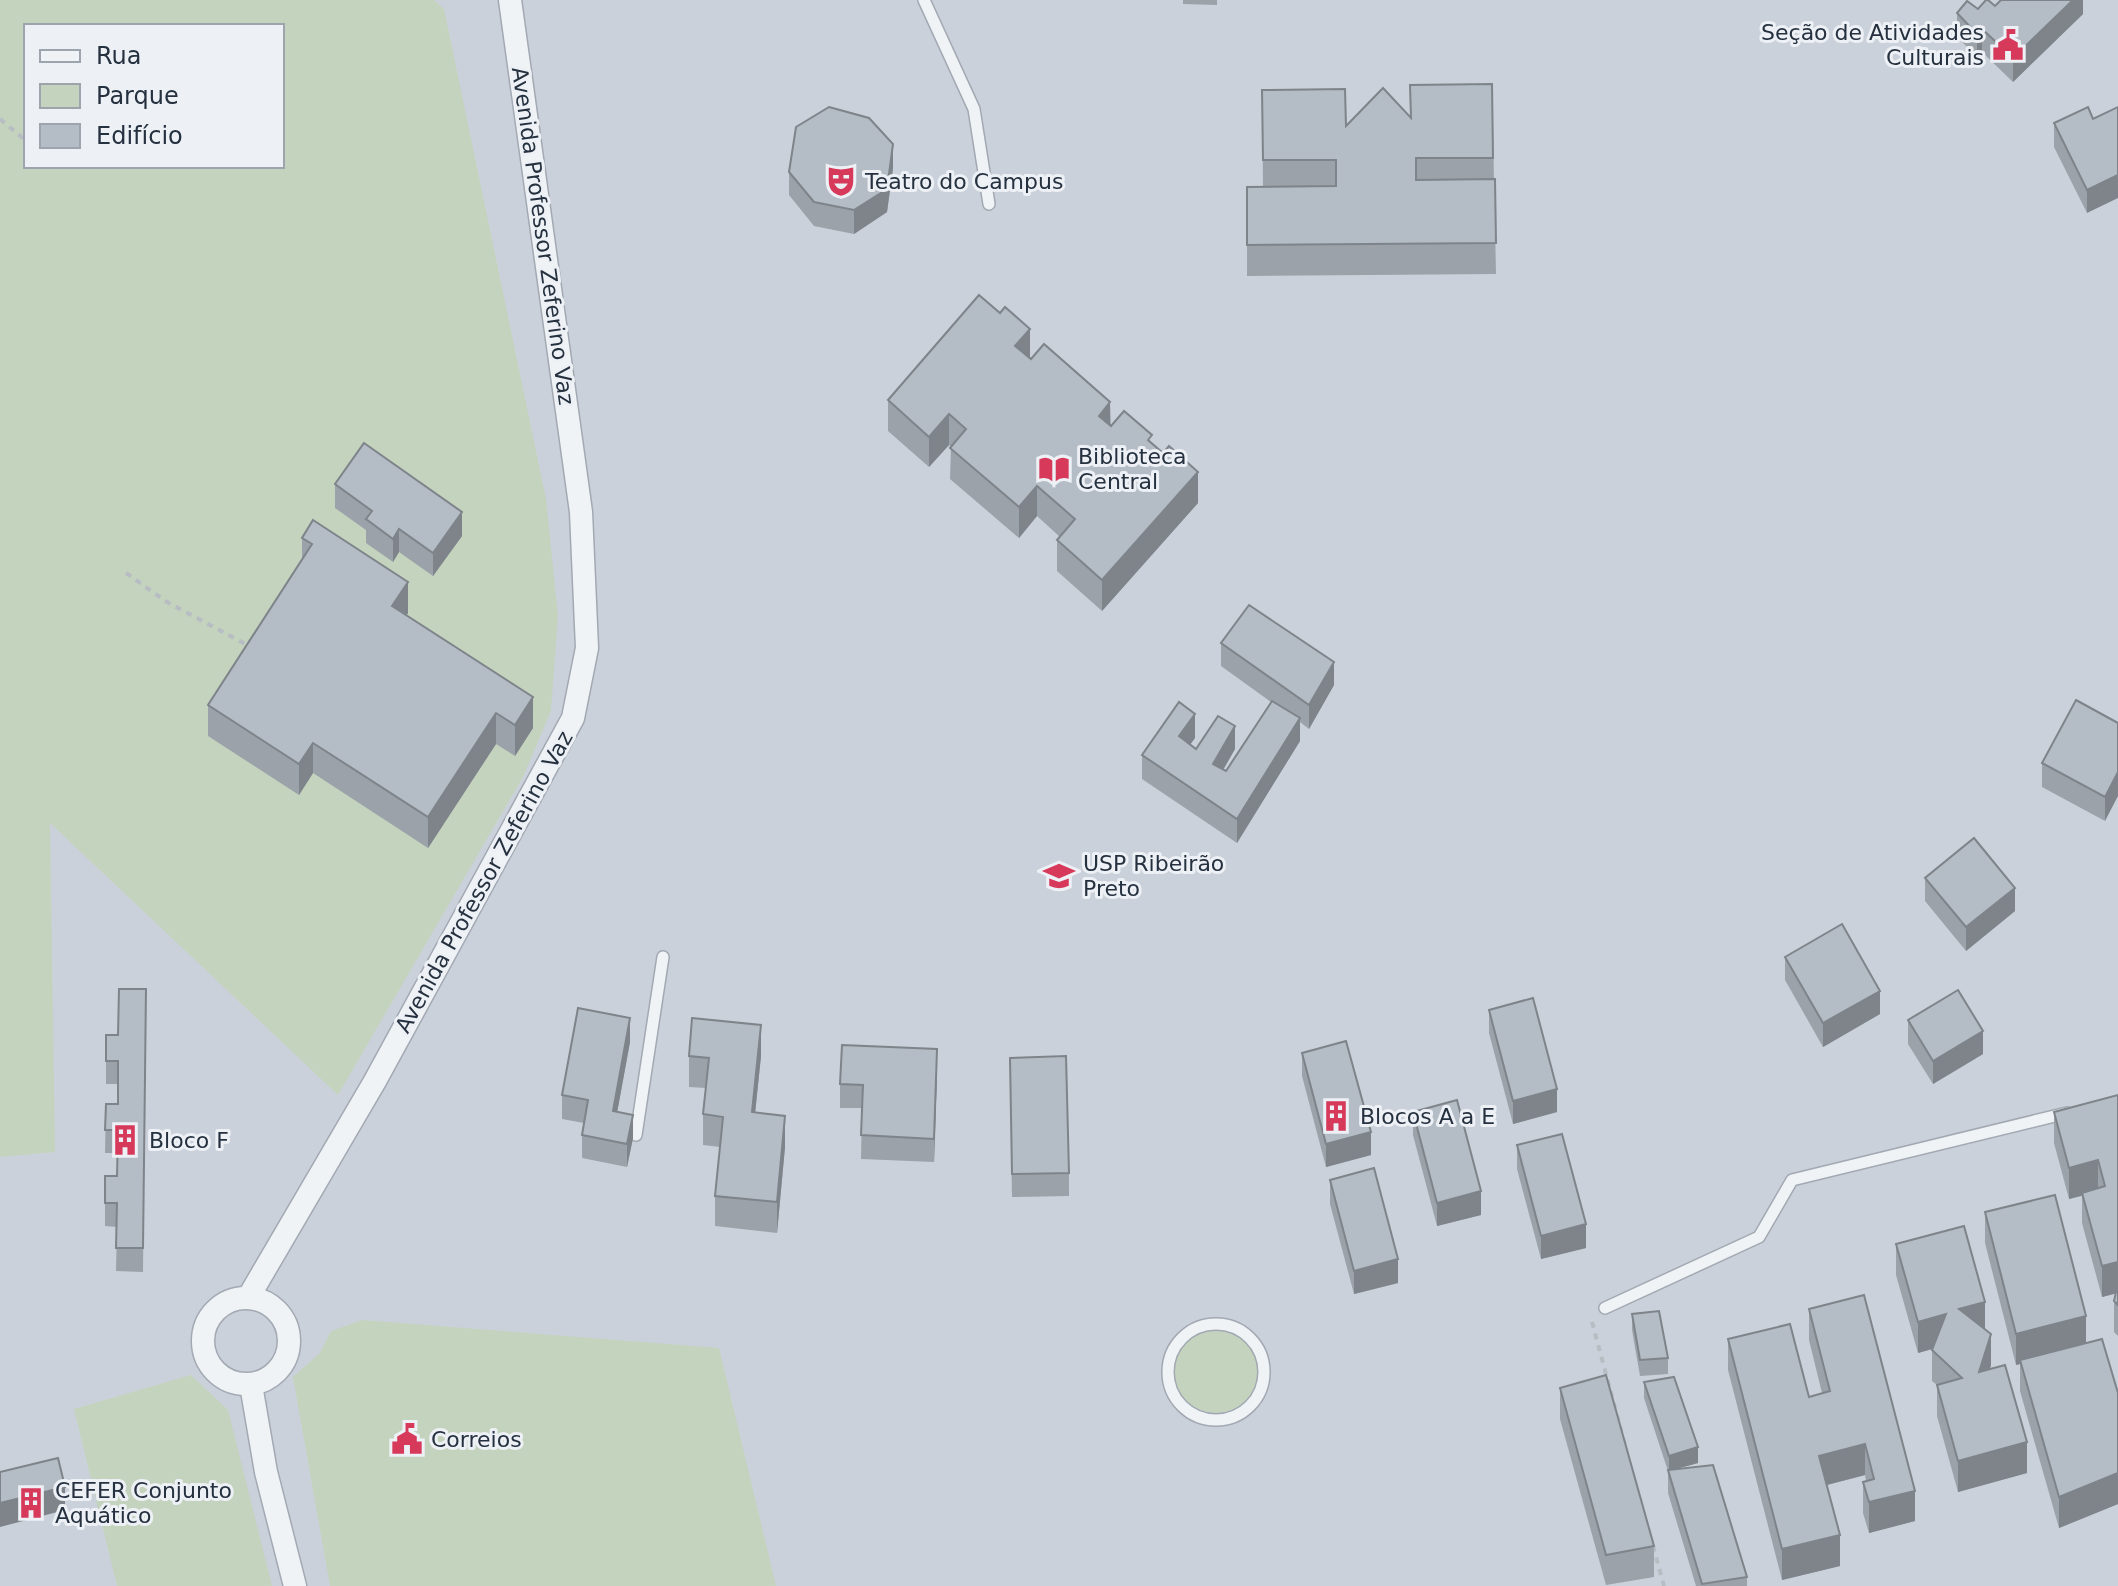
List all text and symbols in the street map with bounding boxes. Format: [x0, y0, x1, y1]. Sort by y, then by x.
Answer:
place label: Seção de Atividades Culturais [1761, 20, 1984, 70]
legend [24, 24, 284, 168]
public building icon: Seção de Atividades Culturais [1991, 28, 2025, 62]
text: Rua [96, 42, 142, 70]
street label: Avenida Professor Zeferino Vaz [507, 65, 579, 407]
text: Parque [96, 82, 179, 110]
text: Edifício [96, 122, 183, 150]
theatre icon: Teatro do Campus [824, 164, 858, 198]
place label: Teatro do Campus [864, 169, 1063, 194]
place label: Biblioteca Central [1078, 444, 1187, 494]
library icon: Biblioteca Central [1037, 452, 1071, 486]
street label: Avenida Professor Zeferino Vaz [390, 727, 578, 1037]
place label: USP Ribeirão Preto [1083, 851, 1224, 901]
school or university icon: USP Ribeirão Preto [1042, 859, 1076, 893]
building icon: Blocos A a E [1319, 1099, 1353, 1133]
place label: Blocos A a E [1360, 1104, 1495, 1129]
building icon: Bloco F [108, 1123, 142, 1157]
place label: Bloco F [149, 1128, 229, 1153]
public building icon: Correios [390, 1422, 424, 1456]
place label: Correios [431, 1427, 522, 1452]
place label: CEFER Conjunto Aquático [55, 1478, 232, 1528]
building icon: CEFER Conjunto Aquático [14, 1486, 48, 1520]

